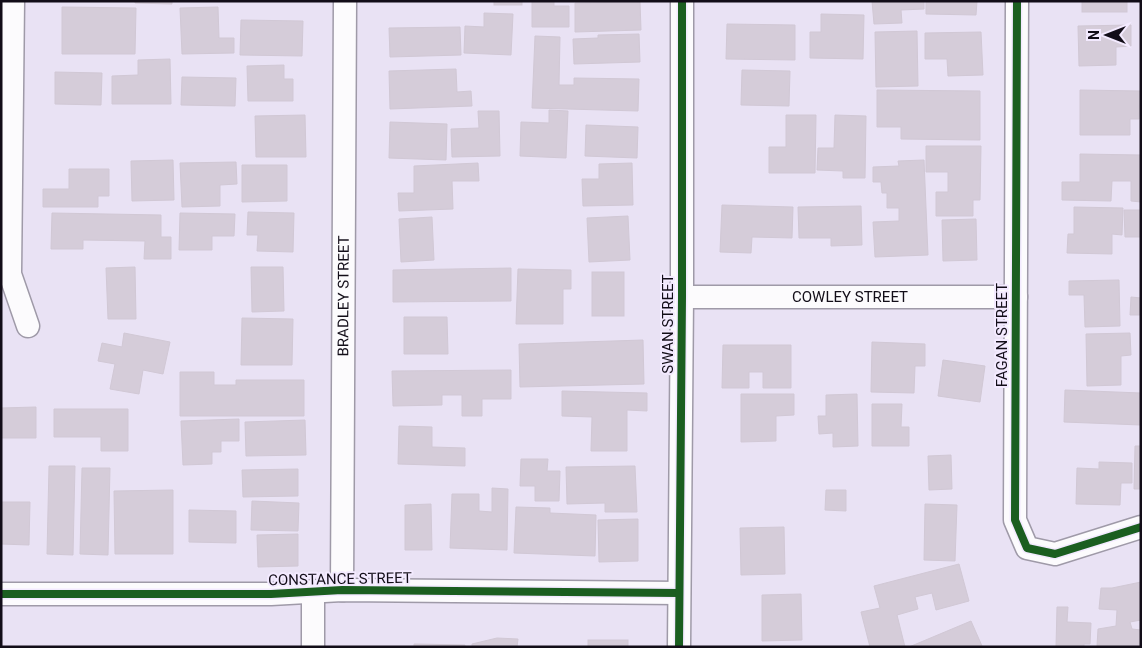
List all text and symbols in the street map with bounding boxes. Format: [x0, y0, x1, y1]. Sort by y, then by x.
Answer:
north arrow [1082, 10, 1132, 60]
text: N [1086, 30, 1102, 40]
street label: BRADLEY STREET [334, 235, 353, 356]
street label: SWAN STREET [659, 274, 677, 374]
street label: FAGAN STREET [993, 283, 1011, 387]
street label: COWLEY STREET [792, 288, 908, 306]
street label: CONSTANCE STREET [268, 569, 412, 589]

